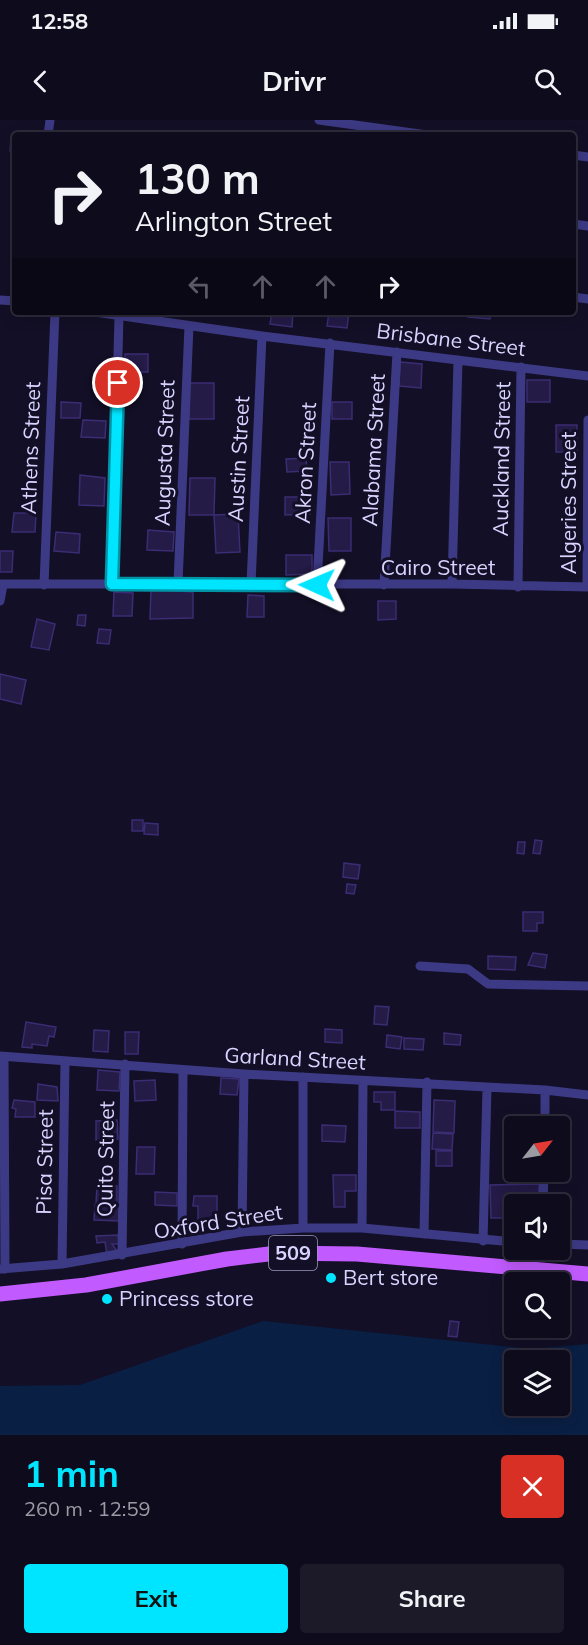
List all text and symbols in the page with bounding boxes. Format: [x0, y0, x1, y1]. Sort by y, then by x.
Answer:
text: 12:58 [30, 7, 88, 35]
text: Drivr [262, 64, 326, 98]
icon: back [24, 65, 57, 98]
icon: search [531, 65, 564, 98]
text: 130 m [135, 152, 260, 205]
icon: right [36, 156, 114, 234]
text: Arlington Street [135, 204, 332, 238]
icon: left [183, 270, 216, 303]
icon: ahead [246, 270, 279, 303]
icon: ahead [309, 270, 342, 303]
icon: right [372, 270, 405, 303]
street label: Brisbane Street [375, 317, 527, 361]
pin [92, 357, 143, 408]
icon: arrive [101, 366, 134, 399]
street label: Alabama Street [356, 373, 390, 527]
street label: Augusta Street [148, 379, 180, 526]
street label: Athens Street [15, 381, 45, 515]
street label: Auckland Street [487, 381, 515, 537]
street label: Austin Street [222, 395, 254, 523]
street label: Akron Street [289, 402, 321, 524]
street label: Algeries Street [555, 432, 581, 574]
position arrow [285, 553, 349, 617]
street label: Cairo Street [381, 554, 495, 580]
street label: Garland Street [224, 1041, 366, 1075]
street label: Quito Street [91, 1101, 119, 1217]
street label: Pisa Street [30, 1109, 58, 1215]
north arrow [504, 1116, 570, 1182]
map controls [504, 1116, 570, 1416]
button: sound [504, 1194, 570, 1260]
street label: Oxford Street [152, 1198, 284, 1244]
road number: 509 [269, 1236, 317, 1270]
place label: Bert store [343, 1264, 438, 1290]
marker: Bert store [324, 1271, 338, 1285]
button: search [504, 1272, 570, 1338]
place label: Princess store [119, 1285, 254, 1311]
marker: Princess store [100, 1292, 114, 1306]
button: layers [504, 1350, 570, 1416]
text: 1 min [24, 1451, 119, 1496]
button: close [501, 1455, 564, 1518]
text: 260 m · 12:59 [24, 1496, 150, 1521]
button: Exit [24, 1564, 288, 1633]
button: Share [300, 1564, 564, 1633]

